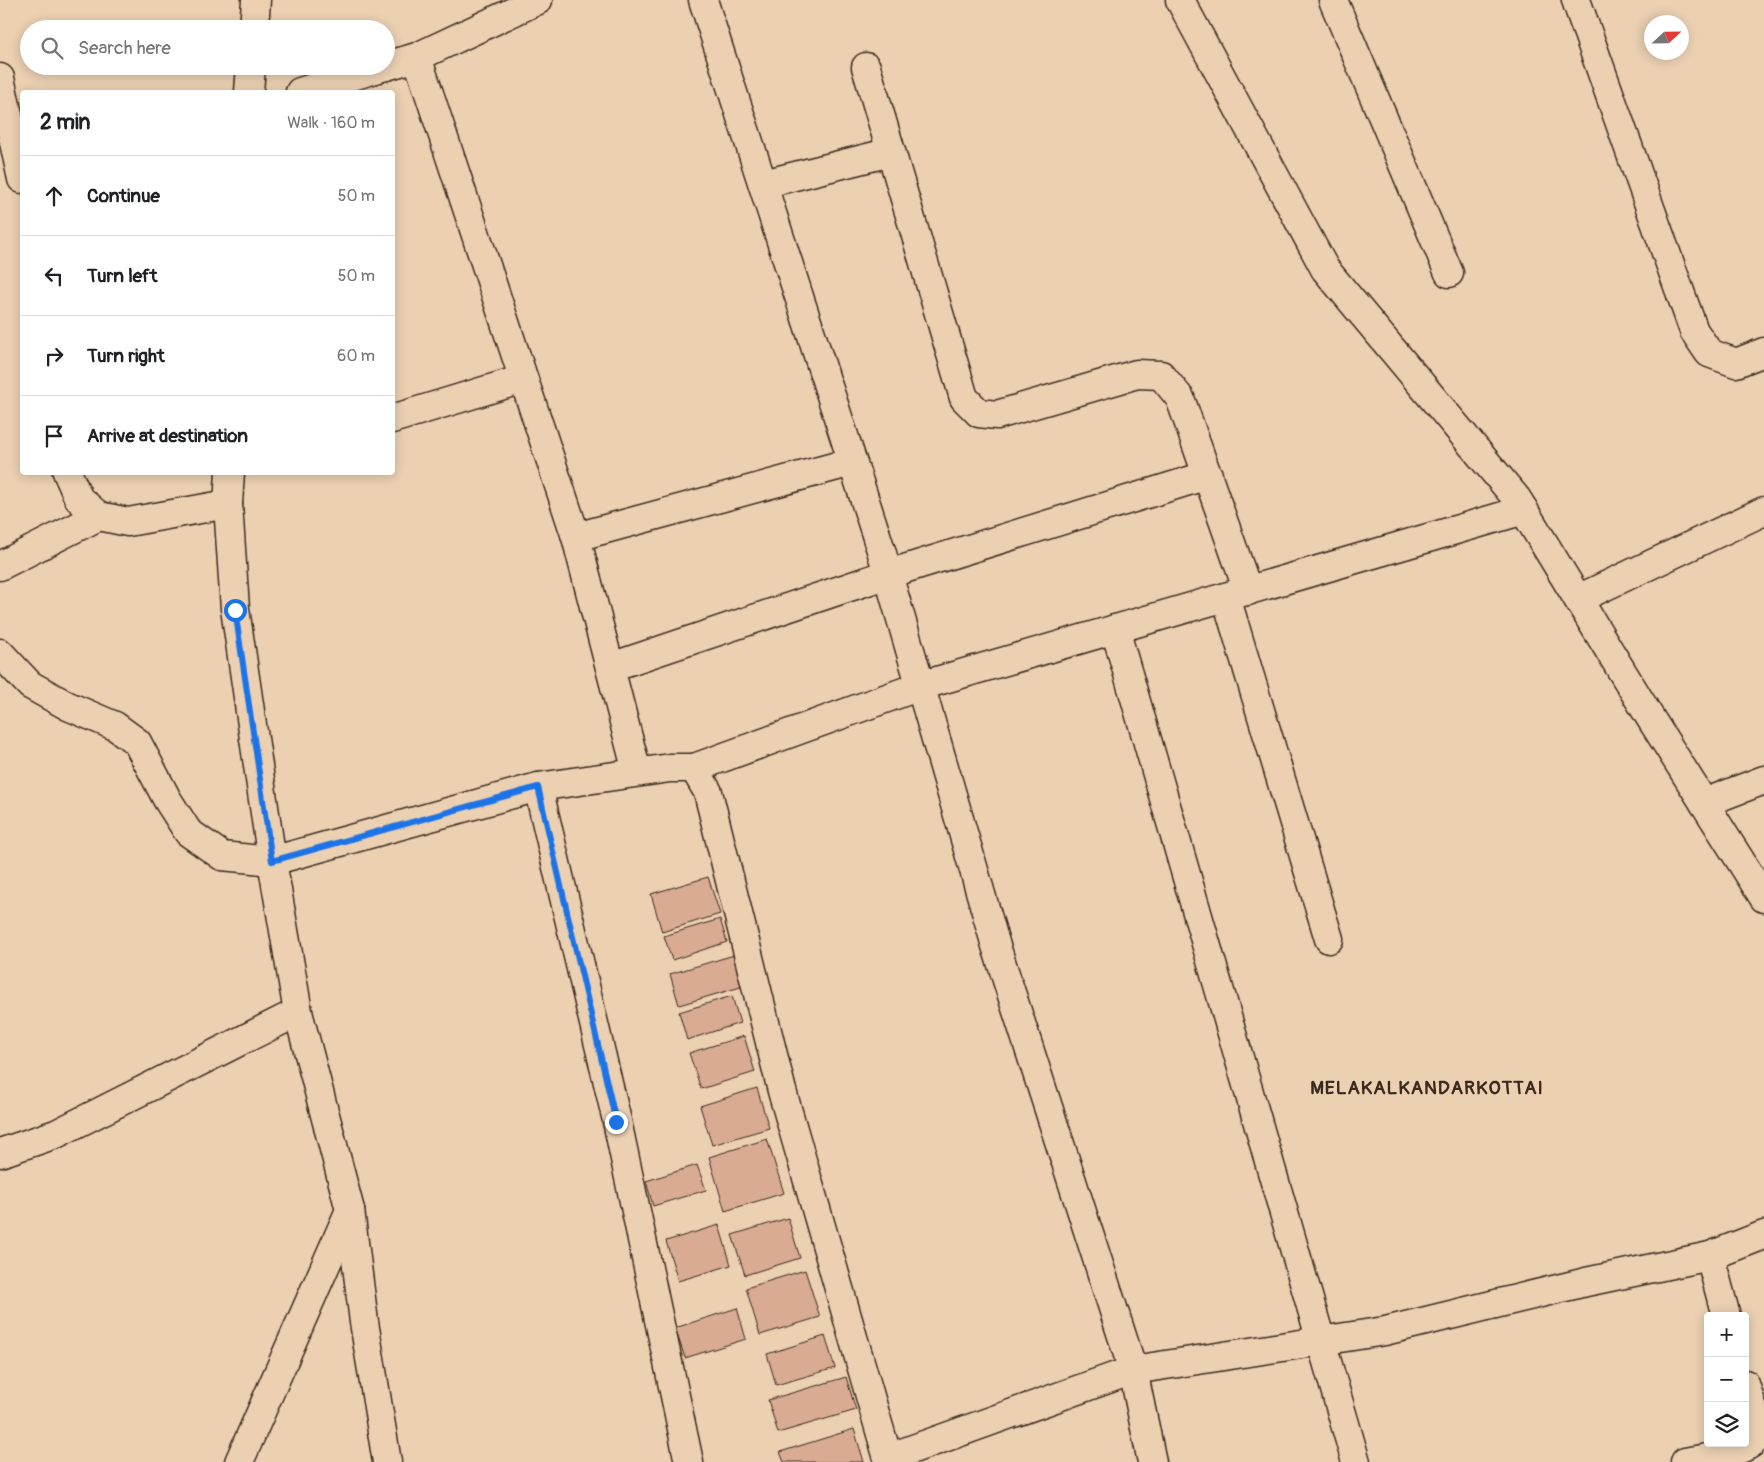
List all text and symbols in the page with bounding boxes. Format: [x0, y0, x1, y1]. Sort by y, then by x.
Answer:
north arrow [1644, 15, 1689, 60]
search box [20, 20, 395, 75]
icon: search [38, 34, 66, 62]
text: Search here [78, 36, 171, 60]
text: 2 min [40, 109, 90, 136]
text: Walk · 160 m [287, 113, 375, 133]
icon: ahead [40, 182, 68, 210]
text: Continue [87, 184, 160, 208]
text: 50 m [338, 186, 375, 206]
icon: left [40, 262, 68, 290]
text: Turn left [87, 264, 157, 288]
text: 50 m [338, 266, 375, 286]
icon: right [40, 342, 68, 370]
text: Turn right [87, 344, 165, 368]
text: 60 m [337, 346, 375, 366]
icon: arrive [40, 422, 68, 450]
text: Arrive at destination [87, 424, 248, 448]
route start [224, 599, 247, 622]
district label: MELAKALKANDARKOTTAI [1310, 1076, 1544, 1100]
route end [605, 1111, 628, 1134]
map controls [1704, 1312, 1749, 1447]
button: + [1704, 1312, 1749, 1357]
button: − [1704, 1357, 1749, 1402]
button: layers [1704, 1402, 1749, 1447]

